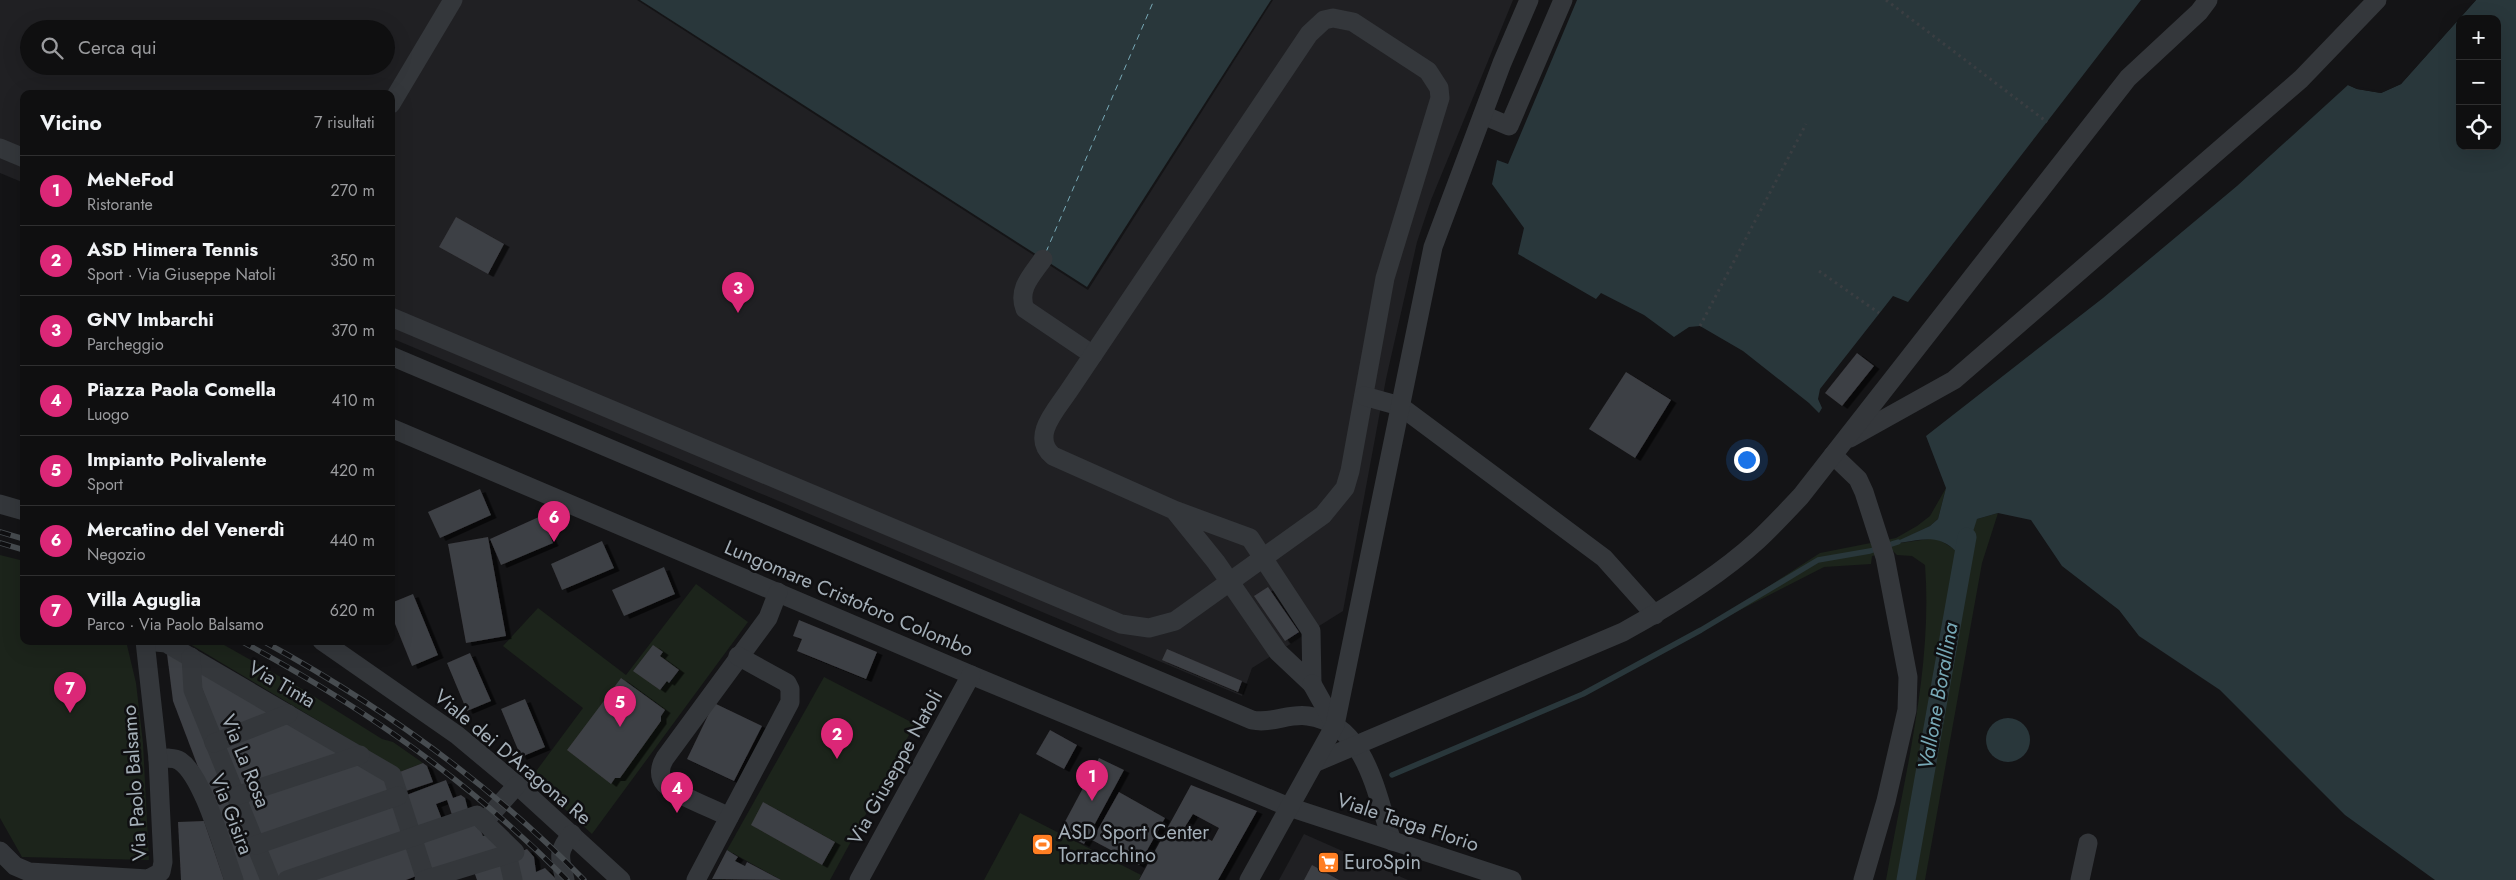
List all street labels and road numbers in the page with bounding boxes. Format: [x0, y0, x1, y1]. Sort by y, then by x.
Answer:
street label: Lungomare Cristoforo Colombo [720, 533, 978, 664]
street label: Via Tinta [243, 654, 321, 715]
street label: Viale dei D'Aragona Re [428, 683, 598, 832]
street label: Via Giuseppe Natoli [841, 684, 950, 850]
street label: Via Paolo Balsamo [115, 704, 154, 862]
street label: Via La Rosa [214, 710, 277, 812]
street label: Via Gisira [203, 770, 260, 859]
street label: Viale Targa Florio [1333, 786, 1483, 859]

